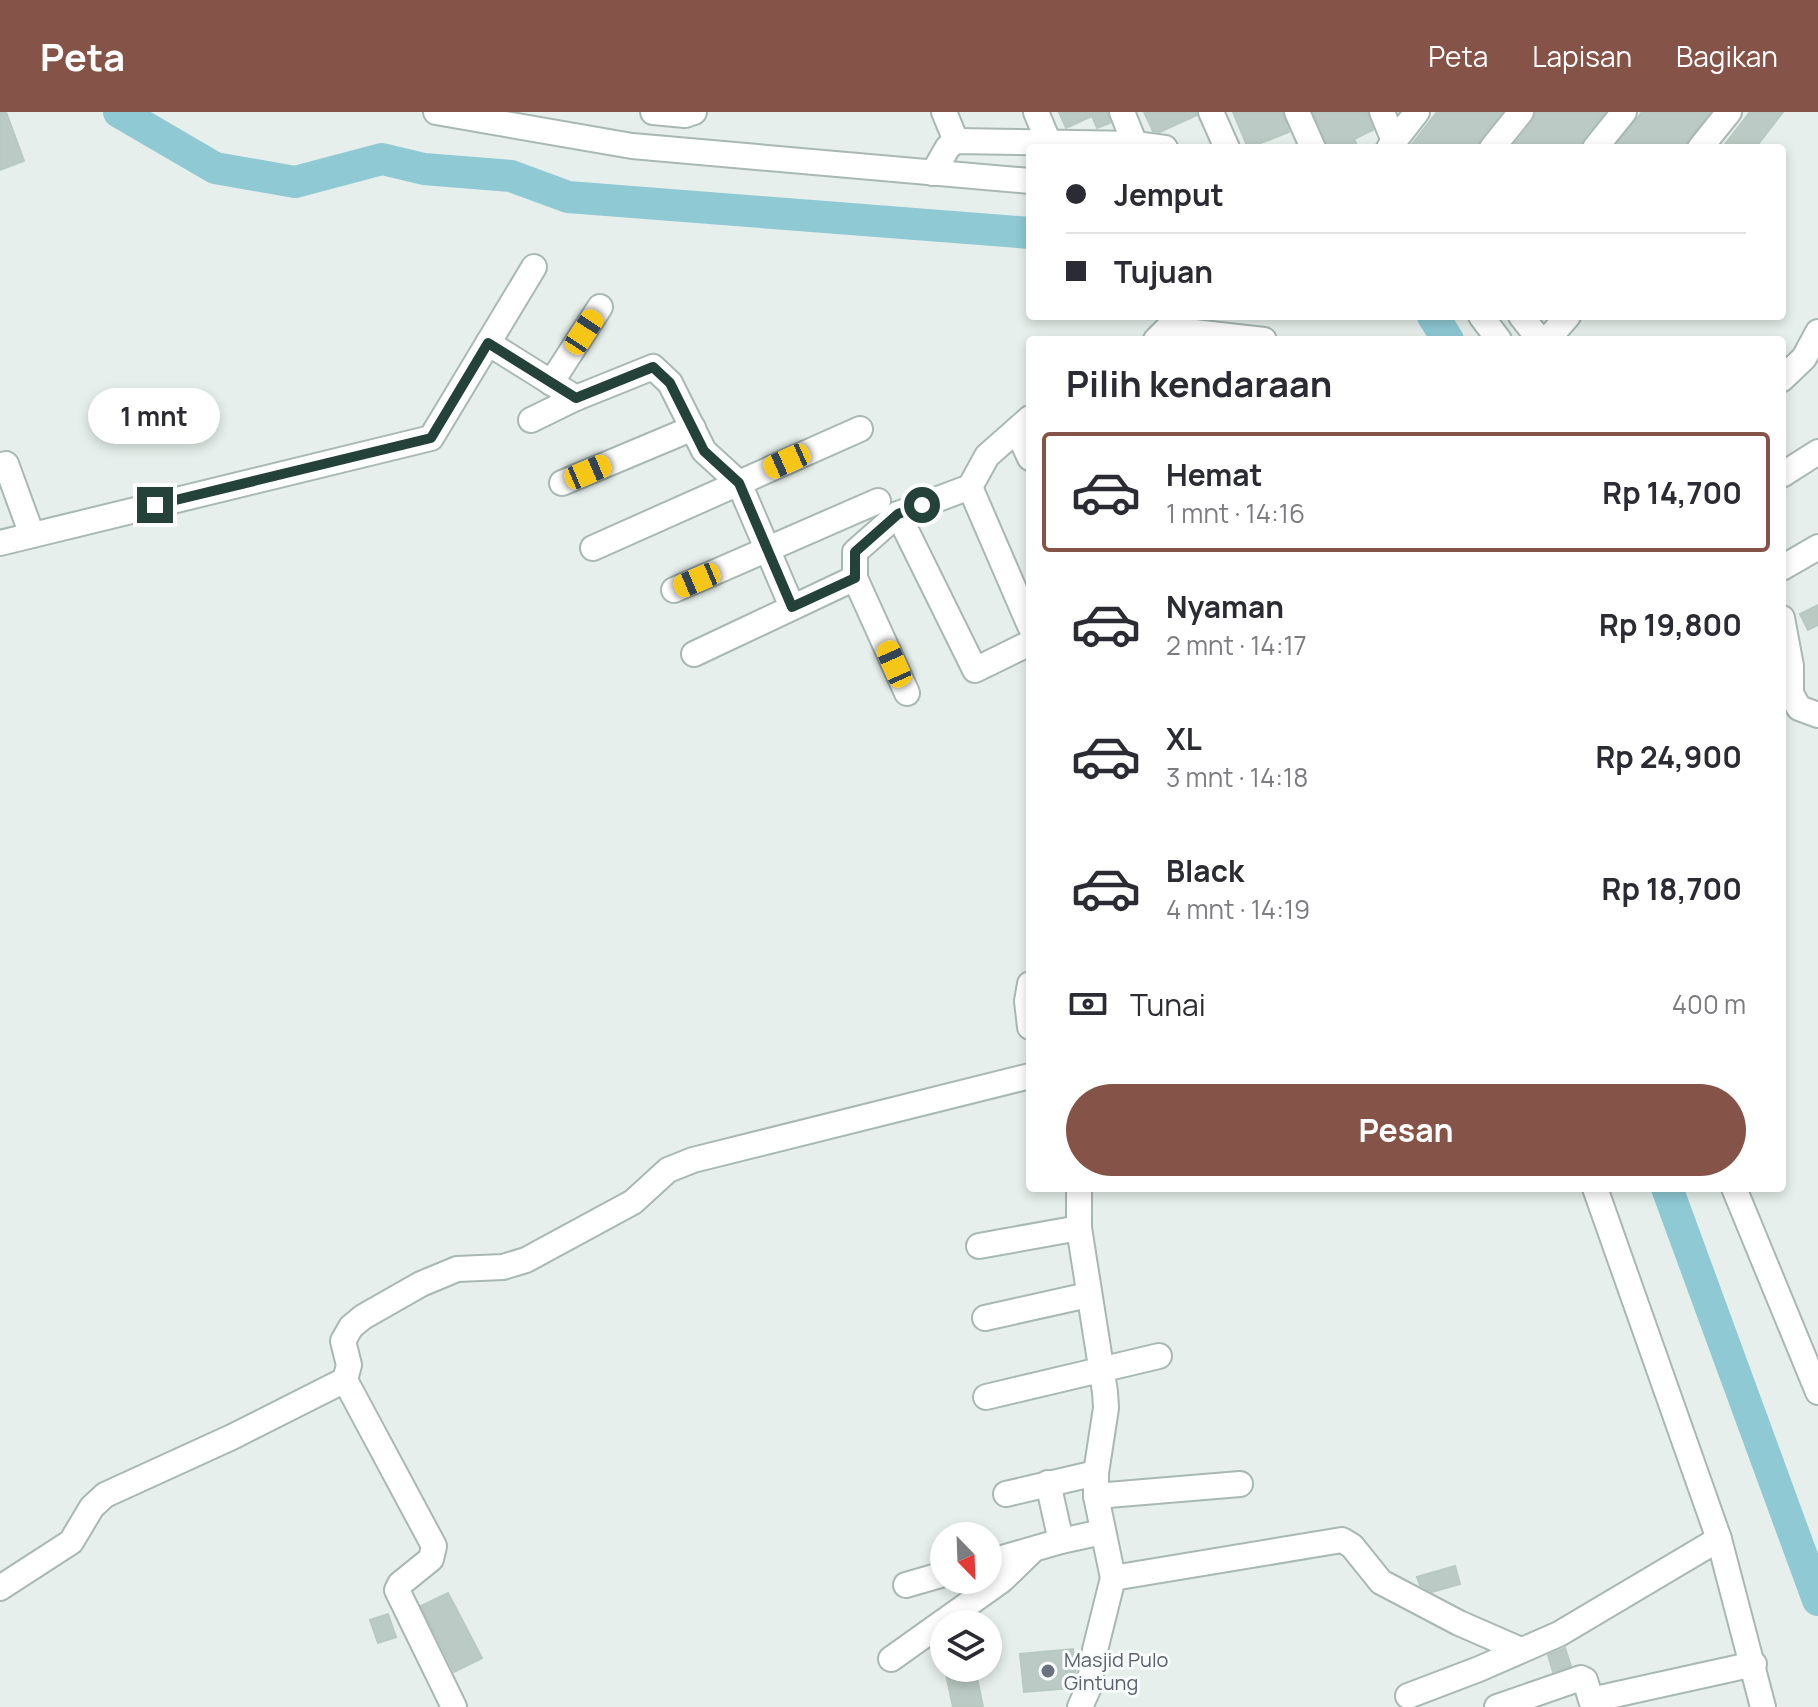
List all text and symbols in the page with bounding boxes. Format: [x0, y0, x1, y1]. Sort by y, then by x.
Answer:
text: Peta [40, 30, 125, 82]
text: Peta [1428, 37, 1488, 75]
text: Lapisan [1532, 37, 1632, 75]
text: Bagikan [1676, 37, 1778, 75]
text: Jemput [1114, 174, 1224, 215]
text: Tujuan [1114, 251, 1213, 292]
car [561, 305, 607, 359]
text: Pilih kendaraan [1066, 359, 1332, 408]
callout: 1 mnt [89, 389, 221, 445]
text: 1 mnt [120, 398, 188, 434]
car [760, 440, 814, 482]
car [561, 452, 615, 492]
text: Hemat [1166, 454, 1263, 495]
icon: car [1070, 456, 1142, 528]
text: Rp 14,700 [1602, 472, 1742, 513]
route end [137, 487, 173, 523]
route start [904, 487, 940, 523]
text: 1 mnt · 14:16 [1166, 495, 1305, 531]
car [670, 560, 724, 600]
text: Nyaman [1166, 586, 1284, 627]
icon: car [1070, 588, 1142, 660]
text: Rp 19,800 [1599, 604, 1742, 645]
text: 2 mnt · 14:17 [1166, 627, 1307, 663]
car [873, 637, 915, 691]
text: XL [1166, 718, 1202, 759]
icon: car [1070, 720, 1142, 792]
text: Rp 24,900 [1596, 736, 1742, 777]
text: 3 mnt · 14:18 [1166, 759, 1308, 795]
text: Black [1166, 850, 1244, 891]
icon: car [1070, 852, 1142, 924]
text: Rp 18,700 [1602, 868, 1742, 909]
text: 4 mnt · 14:19 [1166, 891, 1310, 927]
icon: cash [1066, 982, 1110, 1026]
text: Tunai [1130, 984, 1206, 1025]
text: 400 m [1672, 986, 1746, 1022]
button: Pesan [1066, 1084, 1746, 1176]
north arrow [930, 1522, 1002, 1594]
map controls [930, 1522, 1002, 1682]
button: layers [930, 1610, 1002, 1682]
place label: Masjid Pulo Gintung [1064, 1646, 1169, 1696]
marker: Masjid Pulo Gintung [1039, 1662, 1057, 1680]

